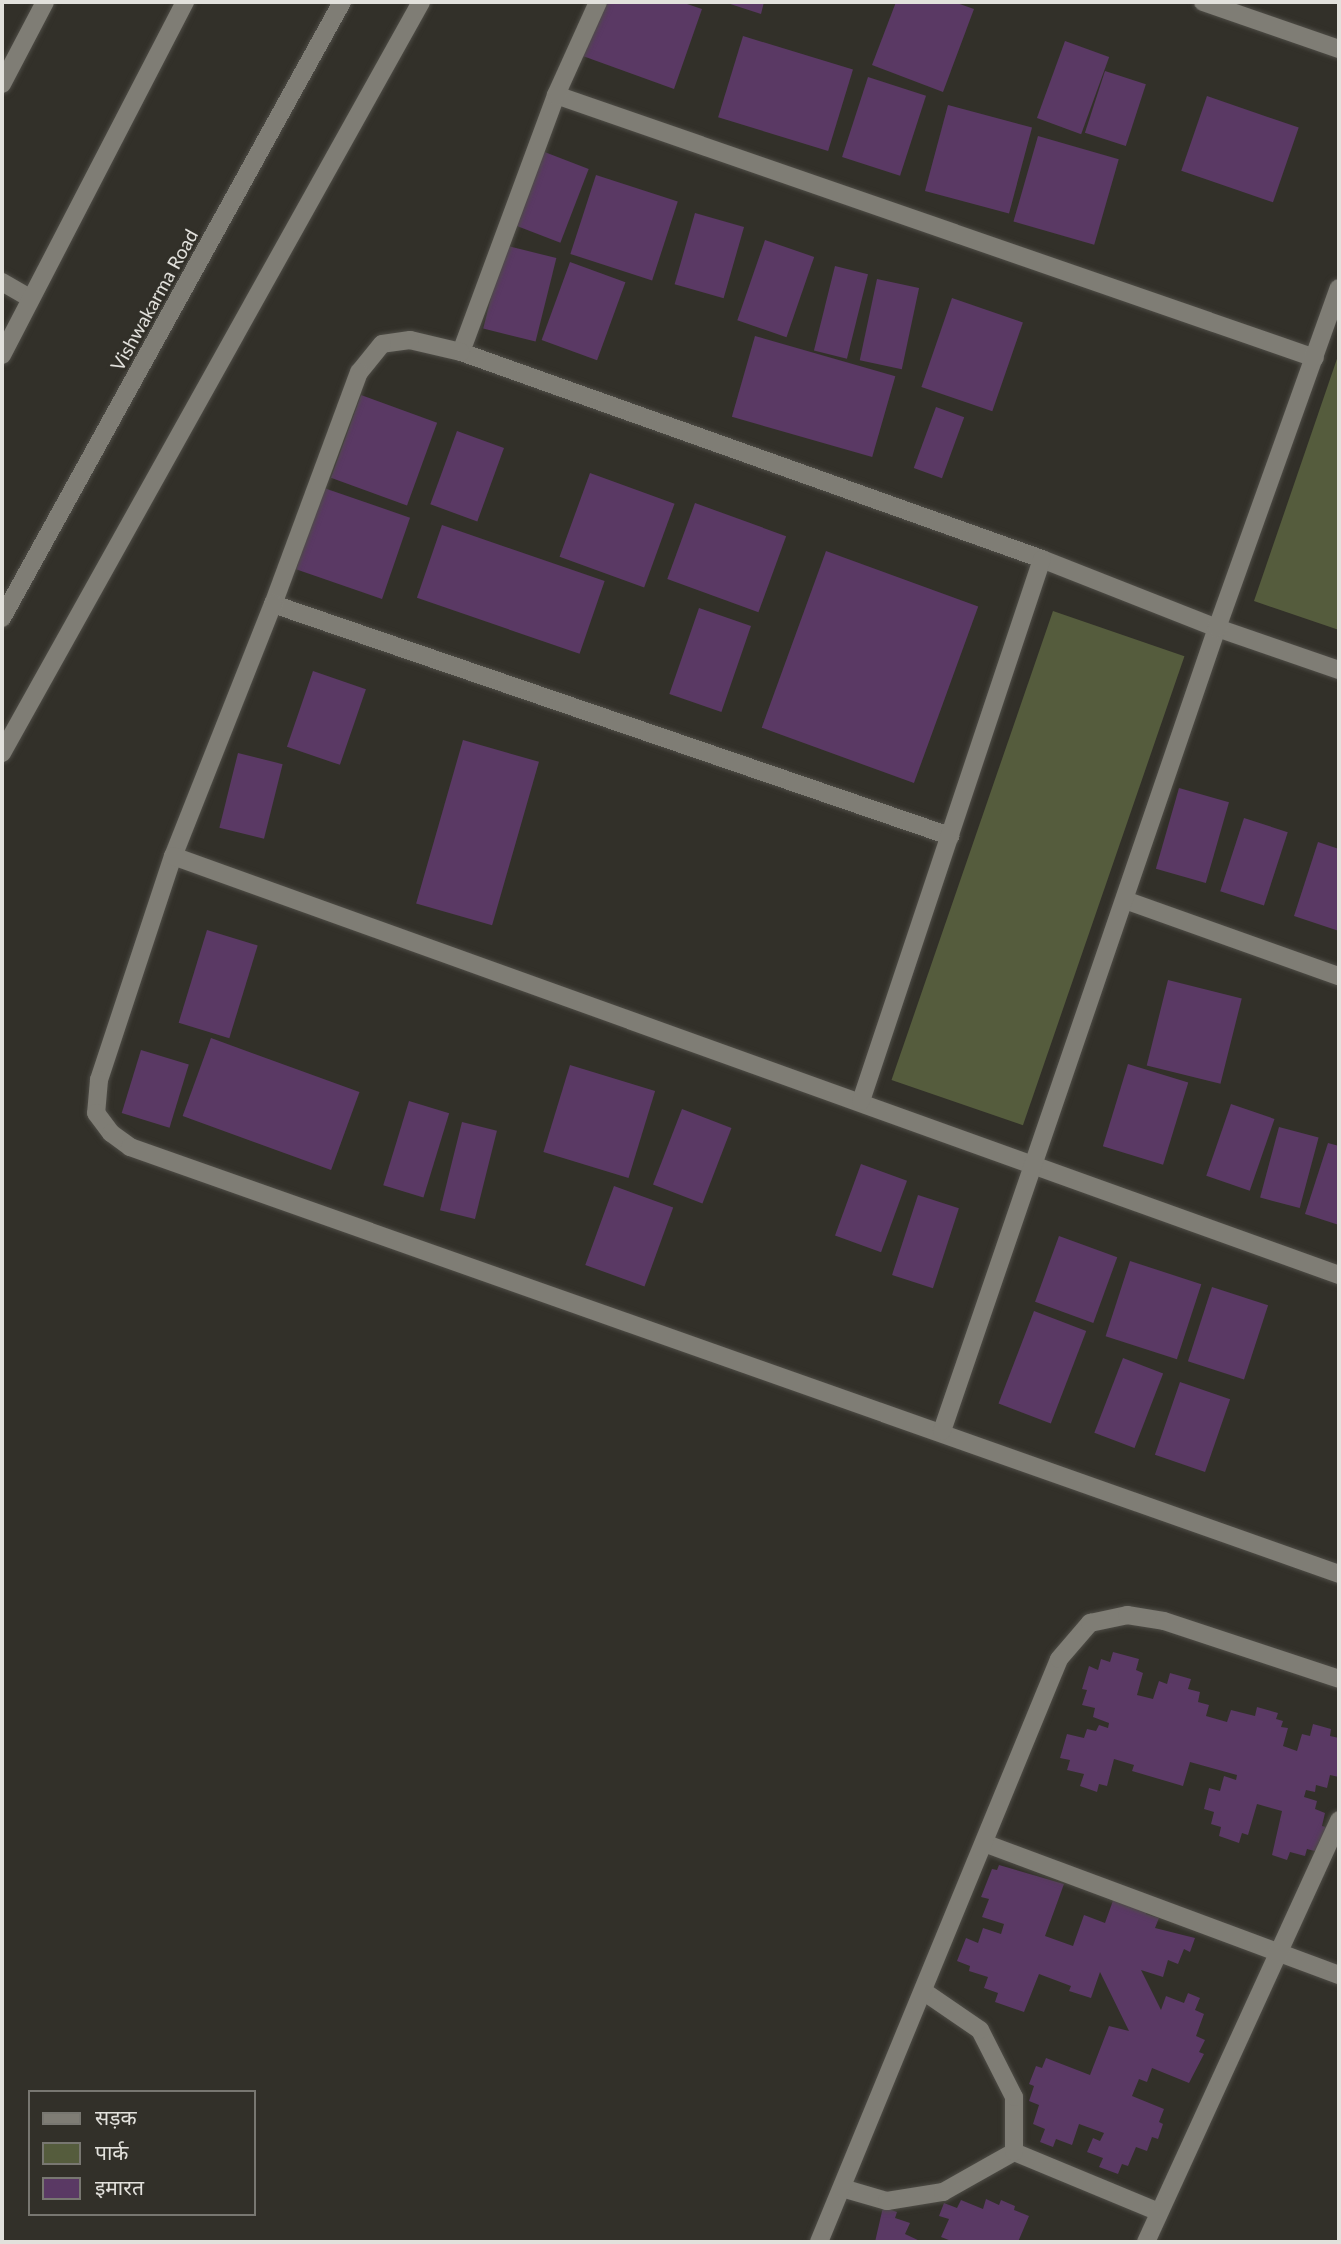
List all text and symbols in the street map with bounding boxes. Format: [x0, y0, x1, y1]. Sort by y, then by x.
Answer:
street label: Vishwakarma Road [106, 225, 202, 375]
legend [28, 2090, 256, 2216]
text: सड़क [95, 2104, 137, 2129]
text: पार्क [95, 2139, 129, 2164]
text: इमारत [95, 2174, 144, 2199]

